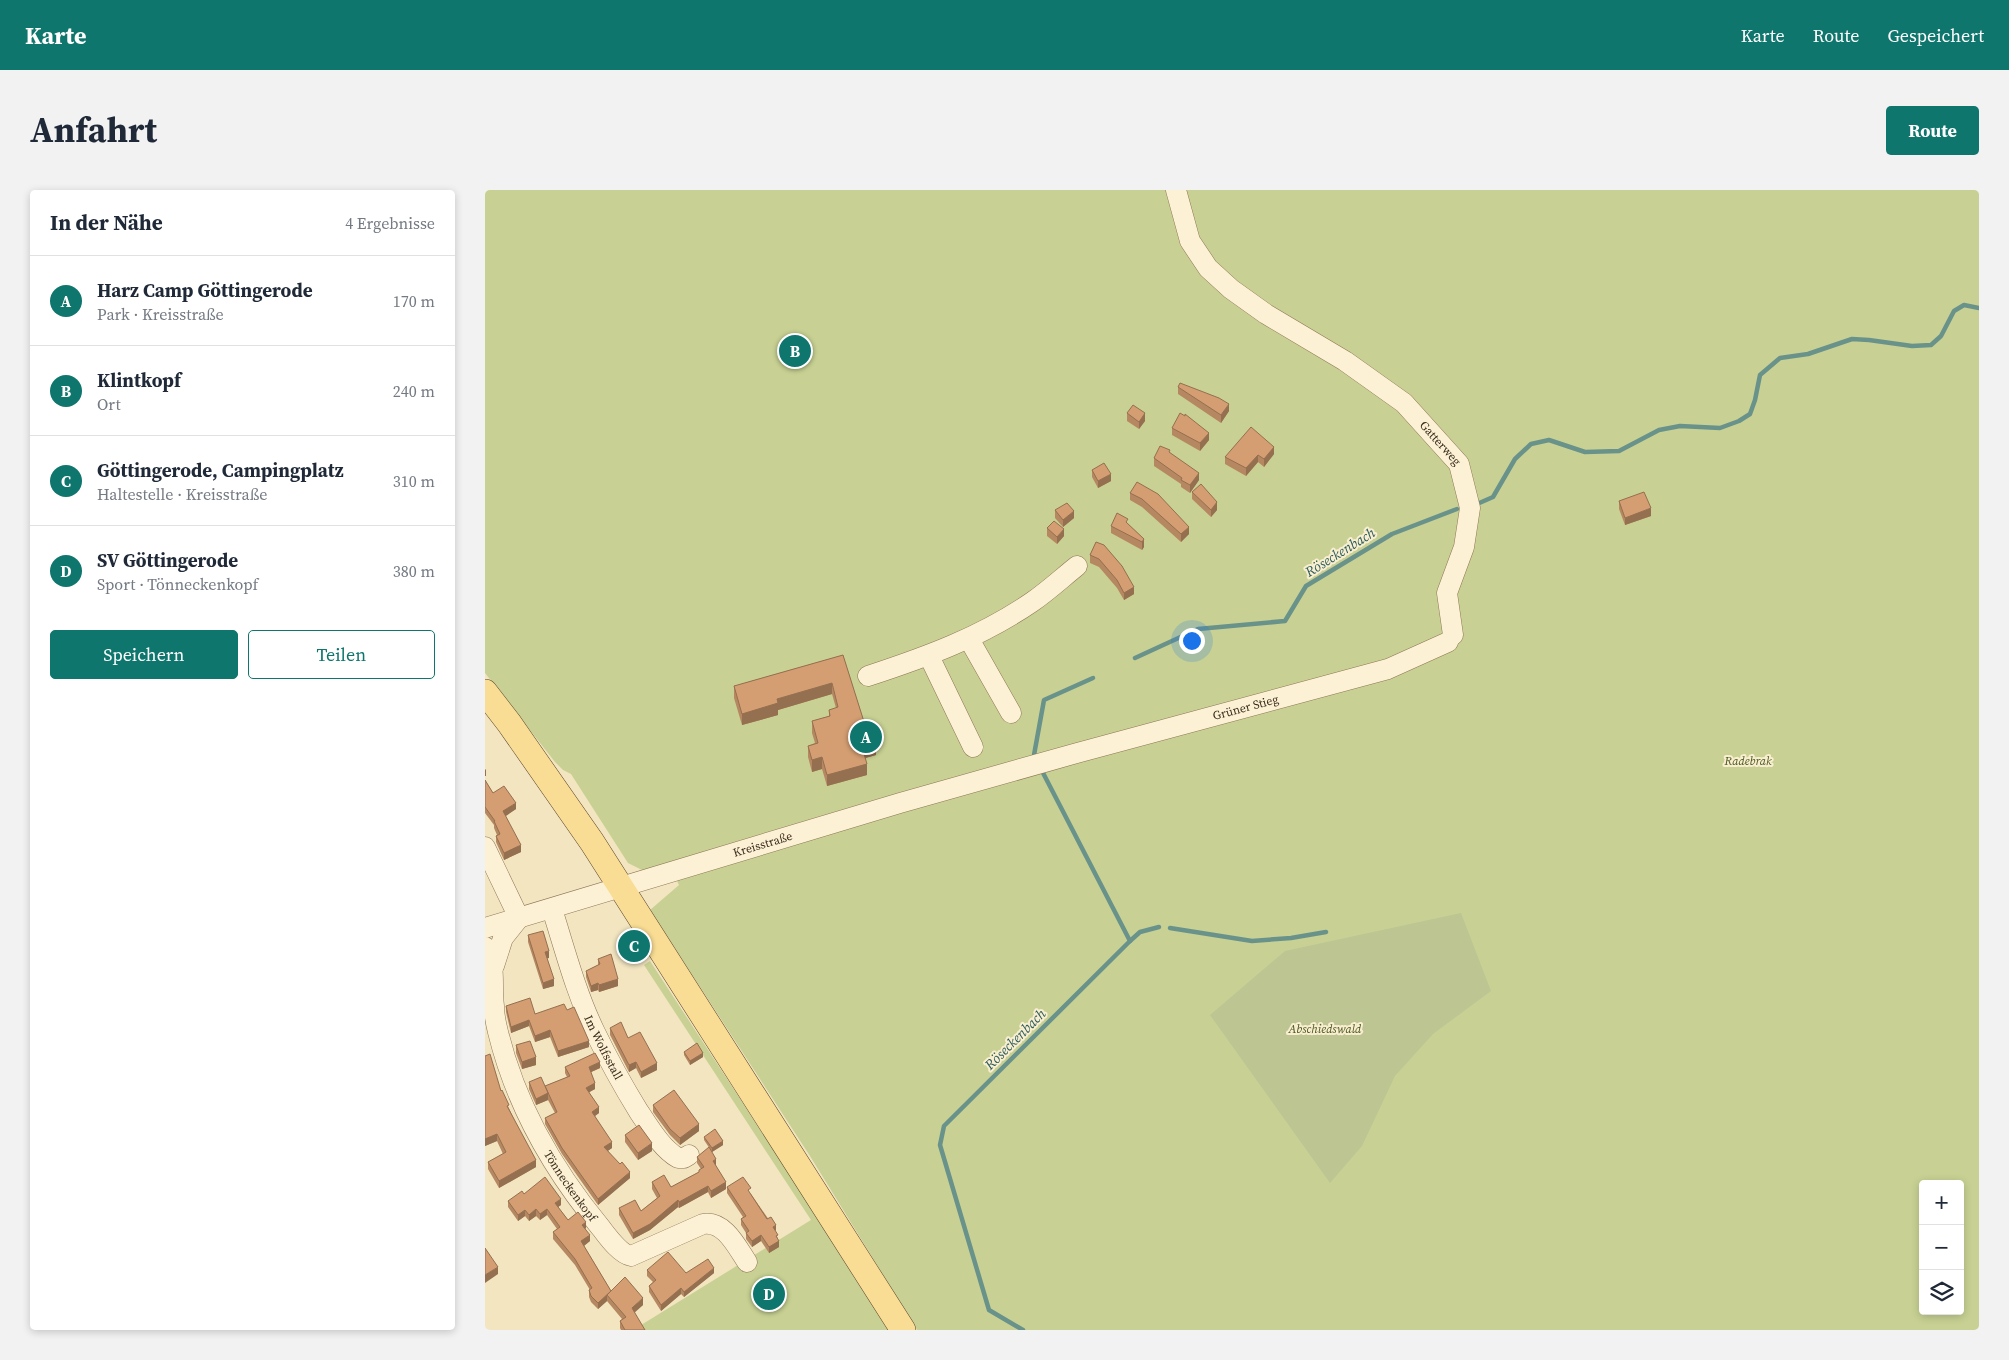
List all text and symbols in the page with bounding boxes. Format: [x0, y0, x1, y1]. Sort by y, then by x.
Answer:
text: Karte [25, 19, 86, 52]
text: Karte [1741, 23, 1785, 48]
text: Route [1813, 23, 1859, 48]
text: Gespeichert [1887, 23, 1984, 48]
text: Anfahrt [30, 106, 157, 154]
button: Route [1886, 106, 1979, 155]
text: In der Nähe [50, 208, 163, 237]
text: 4 Ergebnisse [345, 212, 435, 234]
text: Harz Camp Göttingerode [97, 277, 313, 303]
text: A [61, 290, 71, 312]
text: 170 m [393, 290, 435, 312]
text: Park · Kreisstraße [97, 303, 224, 325]
pin: B [779, 332, 811, 370]
text: Klintkopf [97, 367, 181, 393]
text: B [61, 380, 71, 402]
text: 240 m [393, 380, 435, 402]
text: Ort [97, 393, 121, 415]
street label: Gatterweg [1416, 418, 1465, 469]
text: Göttingerode, Campingplatz [97, 457, 344, 483]
text: C [61, 470, 71, 492]
text: 310 m [393, 470, 435, 492]
text: Haltestelle · Kreisstraße [97, 483, 267, 505]
water label: Röseckenbach [1300, 522, 1379, 582]
text: SV Göttingerode [97, 547, 238, 573]
text: D [60, 560, 72, 582]
text: 380 m [393, 560, 435, 582]
text: Sport · Tönneckenkopf [97, 573, 258, 595]
your location [1179, 628, 1205, 654]
button: Speichern [50, 630, 238, 679]
button: Teilen [248, 630, 435, 679]
street label: Grüner Stieg [1211, 691, 1280, 724]
pin: A [850, 718, 882, 756]
park label: Radebrak [1723, 753, 1772, 769]
street label: Kreisstraße [731, 828, 794, 861]
pin: C [618, 927, 650, 965]
water label: Röseckenbach [979, 1004, 1050, 1075]
street label: Im Wolfsstall [580, 1013, 627, 1083]
park label: Abschiedswald [1288, 1021, 1362, 1037]
street label: Tönneckenkopf [540, 1147, 602, 1226]
map controls [1919, 1180, 1964, 1315]
button: + [1919, 1180, 1964, 1225]
button: − [1919, 1225, 1964, 1270]
button: layers [1919, 1270, 1964, 1315]
pin: D [753, 1275, 785, 1313]

